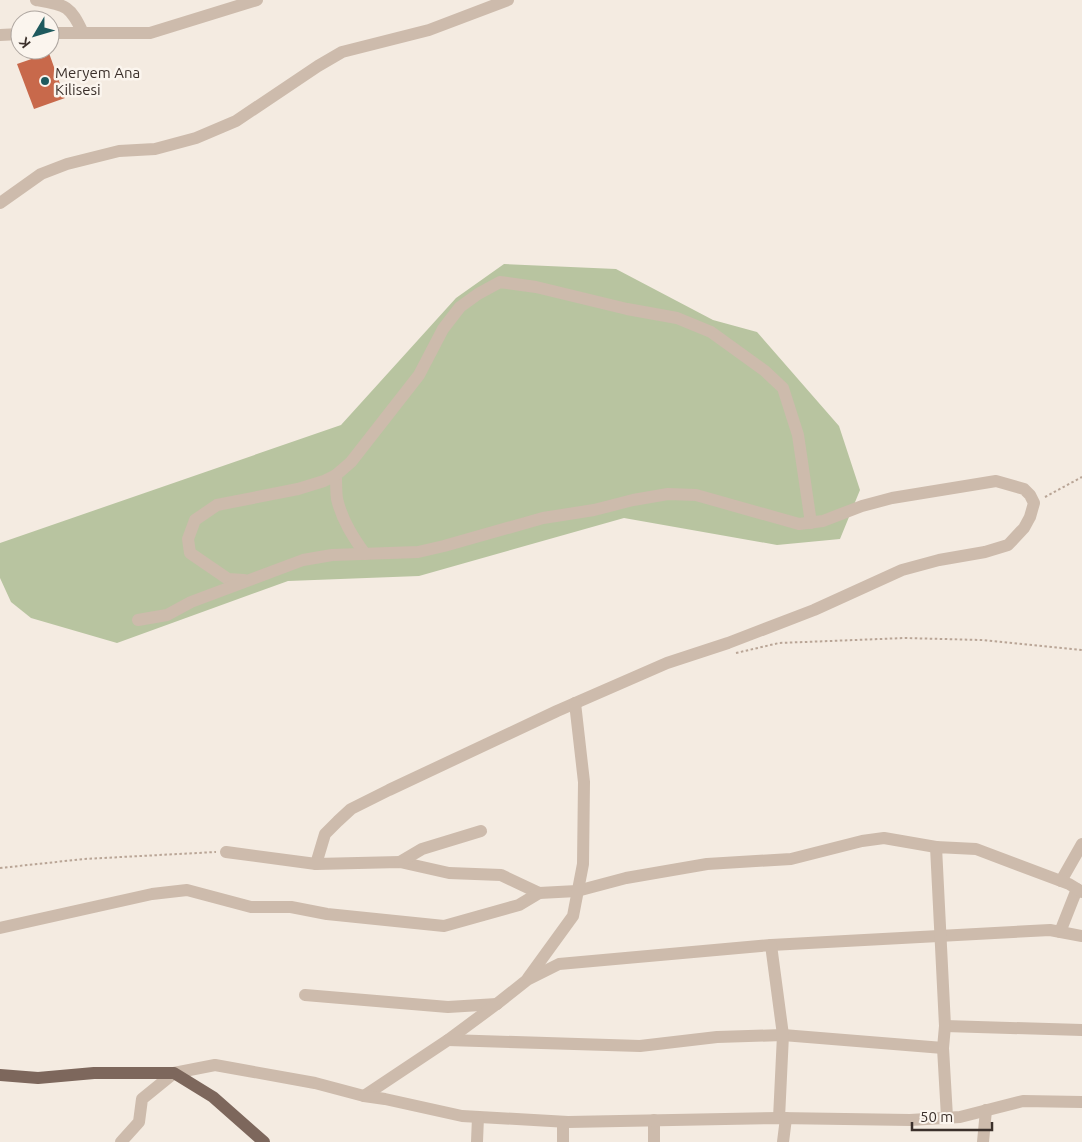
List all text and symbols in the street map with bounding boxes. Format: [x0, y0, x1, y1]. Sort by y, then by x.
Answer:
north arrow [10, 10, 60, 60]
text: K [15, 34, 34, 52]
place label: Meryem Ana Kilisesi [55, 64, 140, 98]
marker: Meryem Ana Kilisesi [39, 75, 51, 87]
scale bar [912, 1100, 992, 1132]
text: 50 m [920, 1108, 953, 1125]

